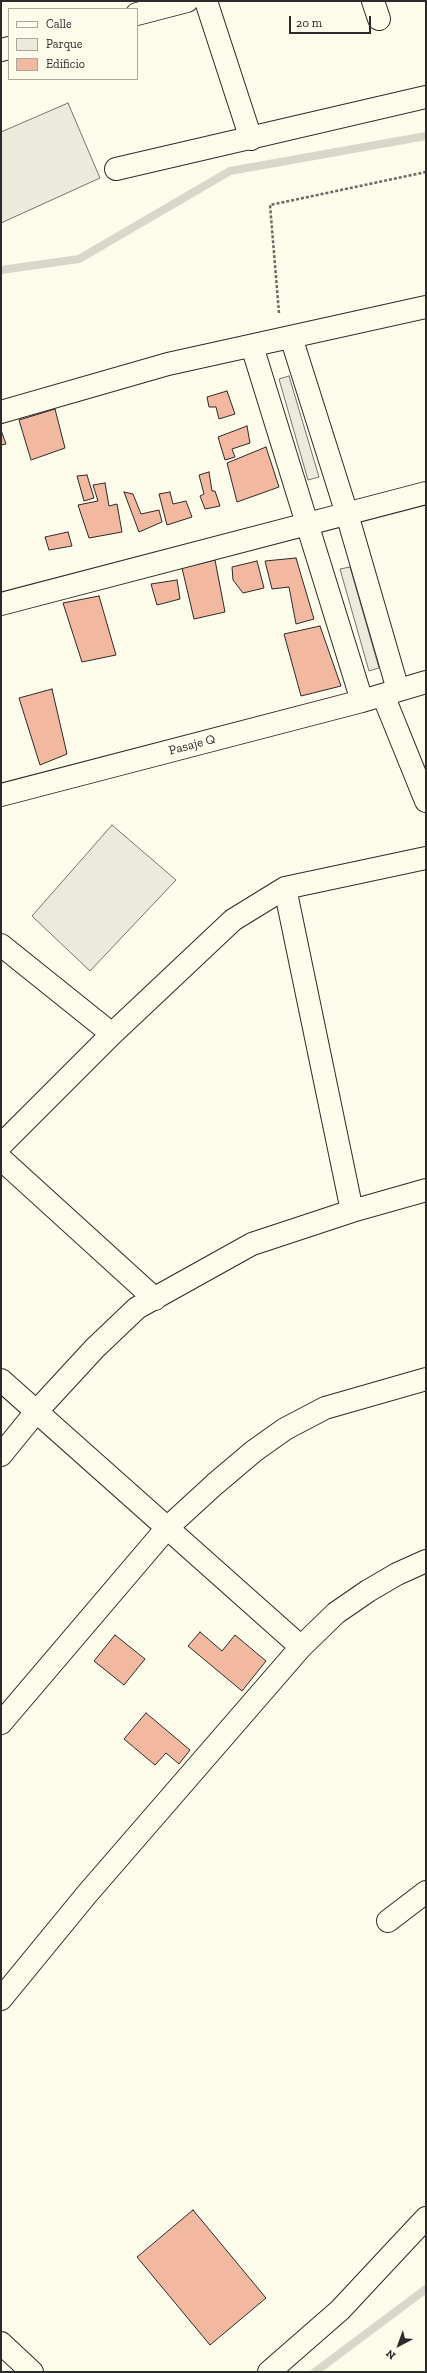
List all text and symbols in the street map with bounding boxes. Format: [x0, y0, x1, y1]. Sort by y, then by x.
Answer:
legend [8, 8, 138, 80]
scale bar [291, 8, 373, 34]
text: 20 m [296, 16, 322, 30]
text: Calle [46, 17, 72, 31]
text: Parque [46, 37, 82, 51]
text: Edificio [46, 57, 85, 71]
street label: Pasaje Q [167, 731, 217, 759]
north arrow [379, 2325, 419, 2365]
text: N [383, 2347, 398, 2362]

